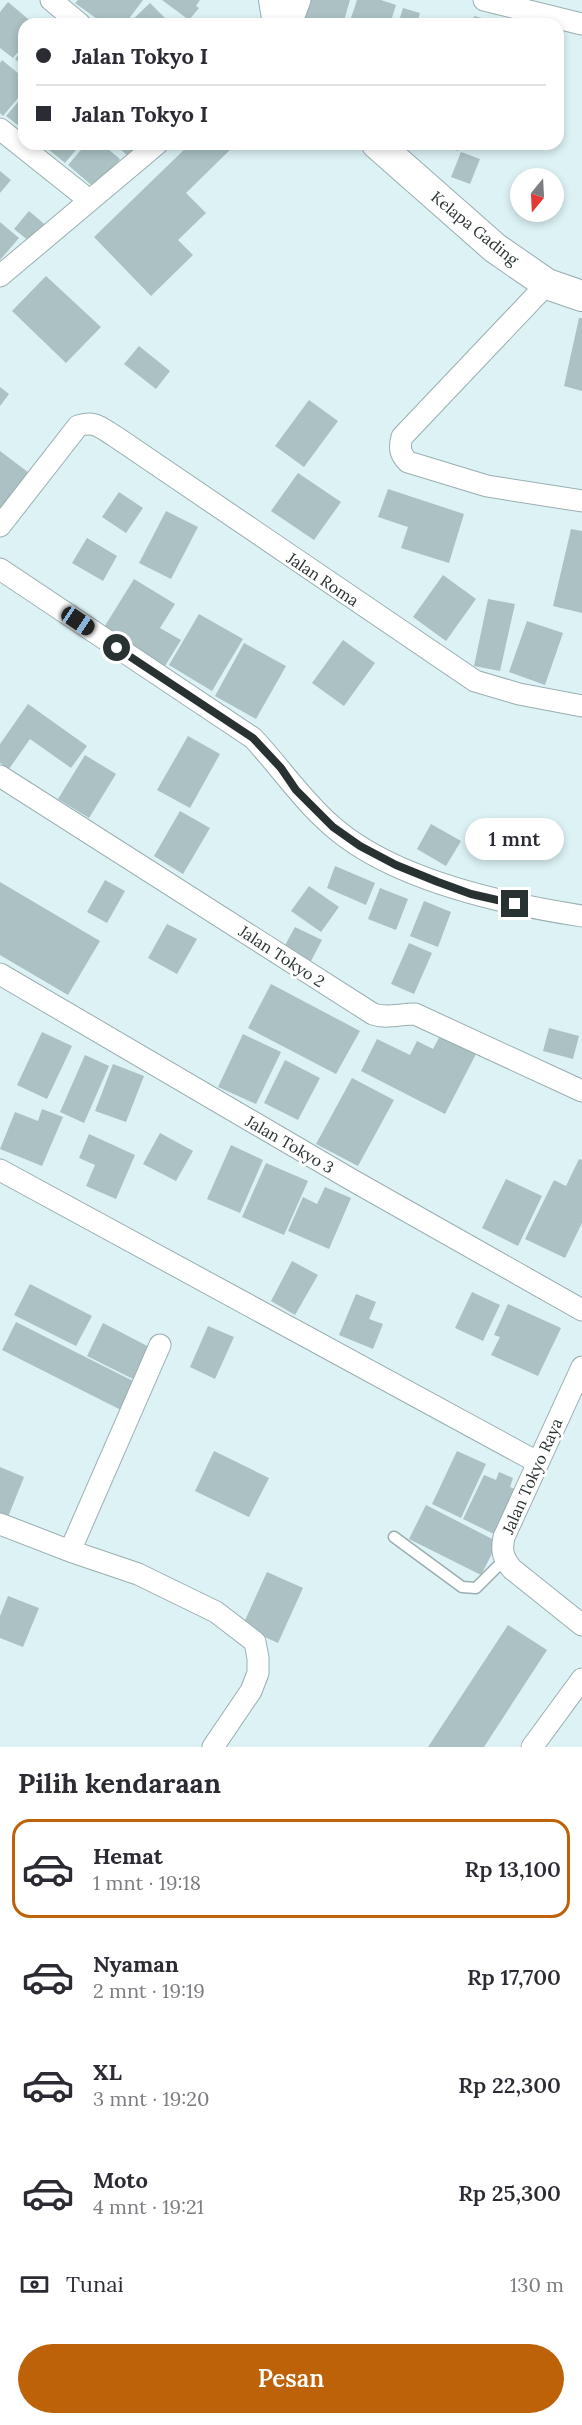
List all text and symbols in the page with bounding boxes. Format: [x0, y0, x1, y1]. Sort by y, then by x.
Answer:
text: Jalan Tokyo I [72, 42, 208, 70]
text: Jalan Tokyo I [72, 100, 208, 128]
north arrow [510, 168, 564, 222]
map controls [510, 168, 564, 222]
street label: Kelapa Gading [427, 187, 524, 270]
street label: Jalan Roma [282, 547, 363, 610]
car [58, 603, 98, 639]
route start [103, 634, 130, 661]
callout: 1 mnt [466, 817, 564, 859]
text: 1 mnt [489, 826, 540, 851]
route end [501, 890, 528, 917]
street label: Jalan Tokyo 2 [234, 920, 329, 991]
street label: Jalan Tokyo 3 [241, 1110, 338, 1177]
street label: Jalan Tokyo Raya [497, 1415, 566, 1538]
text: Pilih kendaraan [18, 1766, 221, 1800]
icon: car [21, 1842, 75, 1896]
text: Hemat [93, 1842, 163, 1870]
text: Rp 13,100 [465, 1855, 561, 1883]
text: 1 mnt · 19:18 [93, 1870, 201, 1895]
icon: car [21, 1950, 75, 2004]
text: Nyaman [93, 1950, 179, 1978]
text: Rp 17,700 [467, 1963, 561, 1991]
text: 2 mnt · 19:19 [93, 1978, 205, 2003]
icon: car [21, 2058, 75, 2112]
text: XL [93, 2058, 122, 2086]
text: Rp 22,300 [458, 2071, 561, 2099]
text: 3 mnt · 19:20 [93, 2086, 210, 2111]
icon: car [21, 2166, 75, 2220]
text: Moto [93, 2166, 148, 2194]
text: Rp 25,300 [458, 2179, 561, 2207]
text: 4 mnt · 19:21 [93, 2194, 204, 2219]
icon: cash [18, 2268, 51, 2301]
text: Tunai [66, 2270, 124, 2298]
text: 130 m [510, 2272, 564, 2297]
button: Pesan [18, 2344, 564, 2413]

